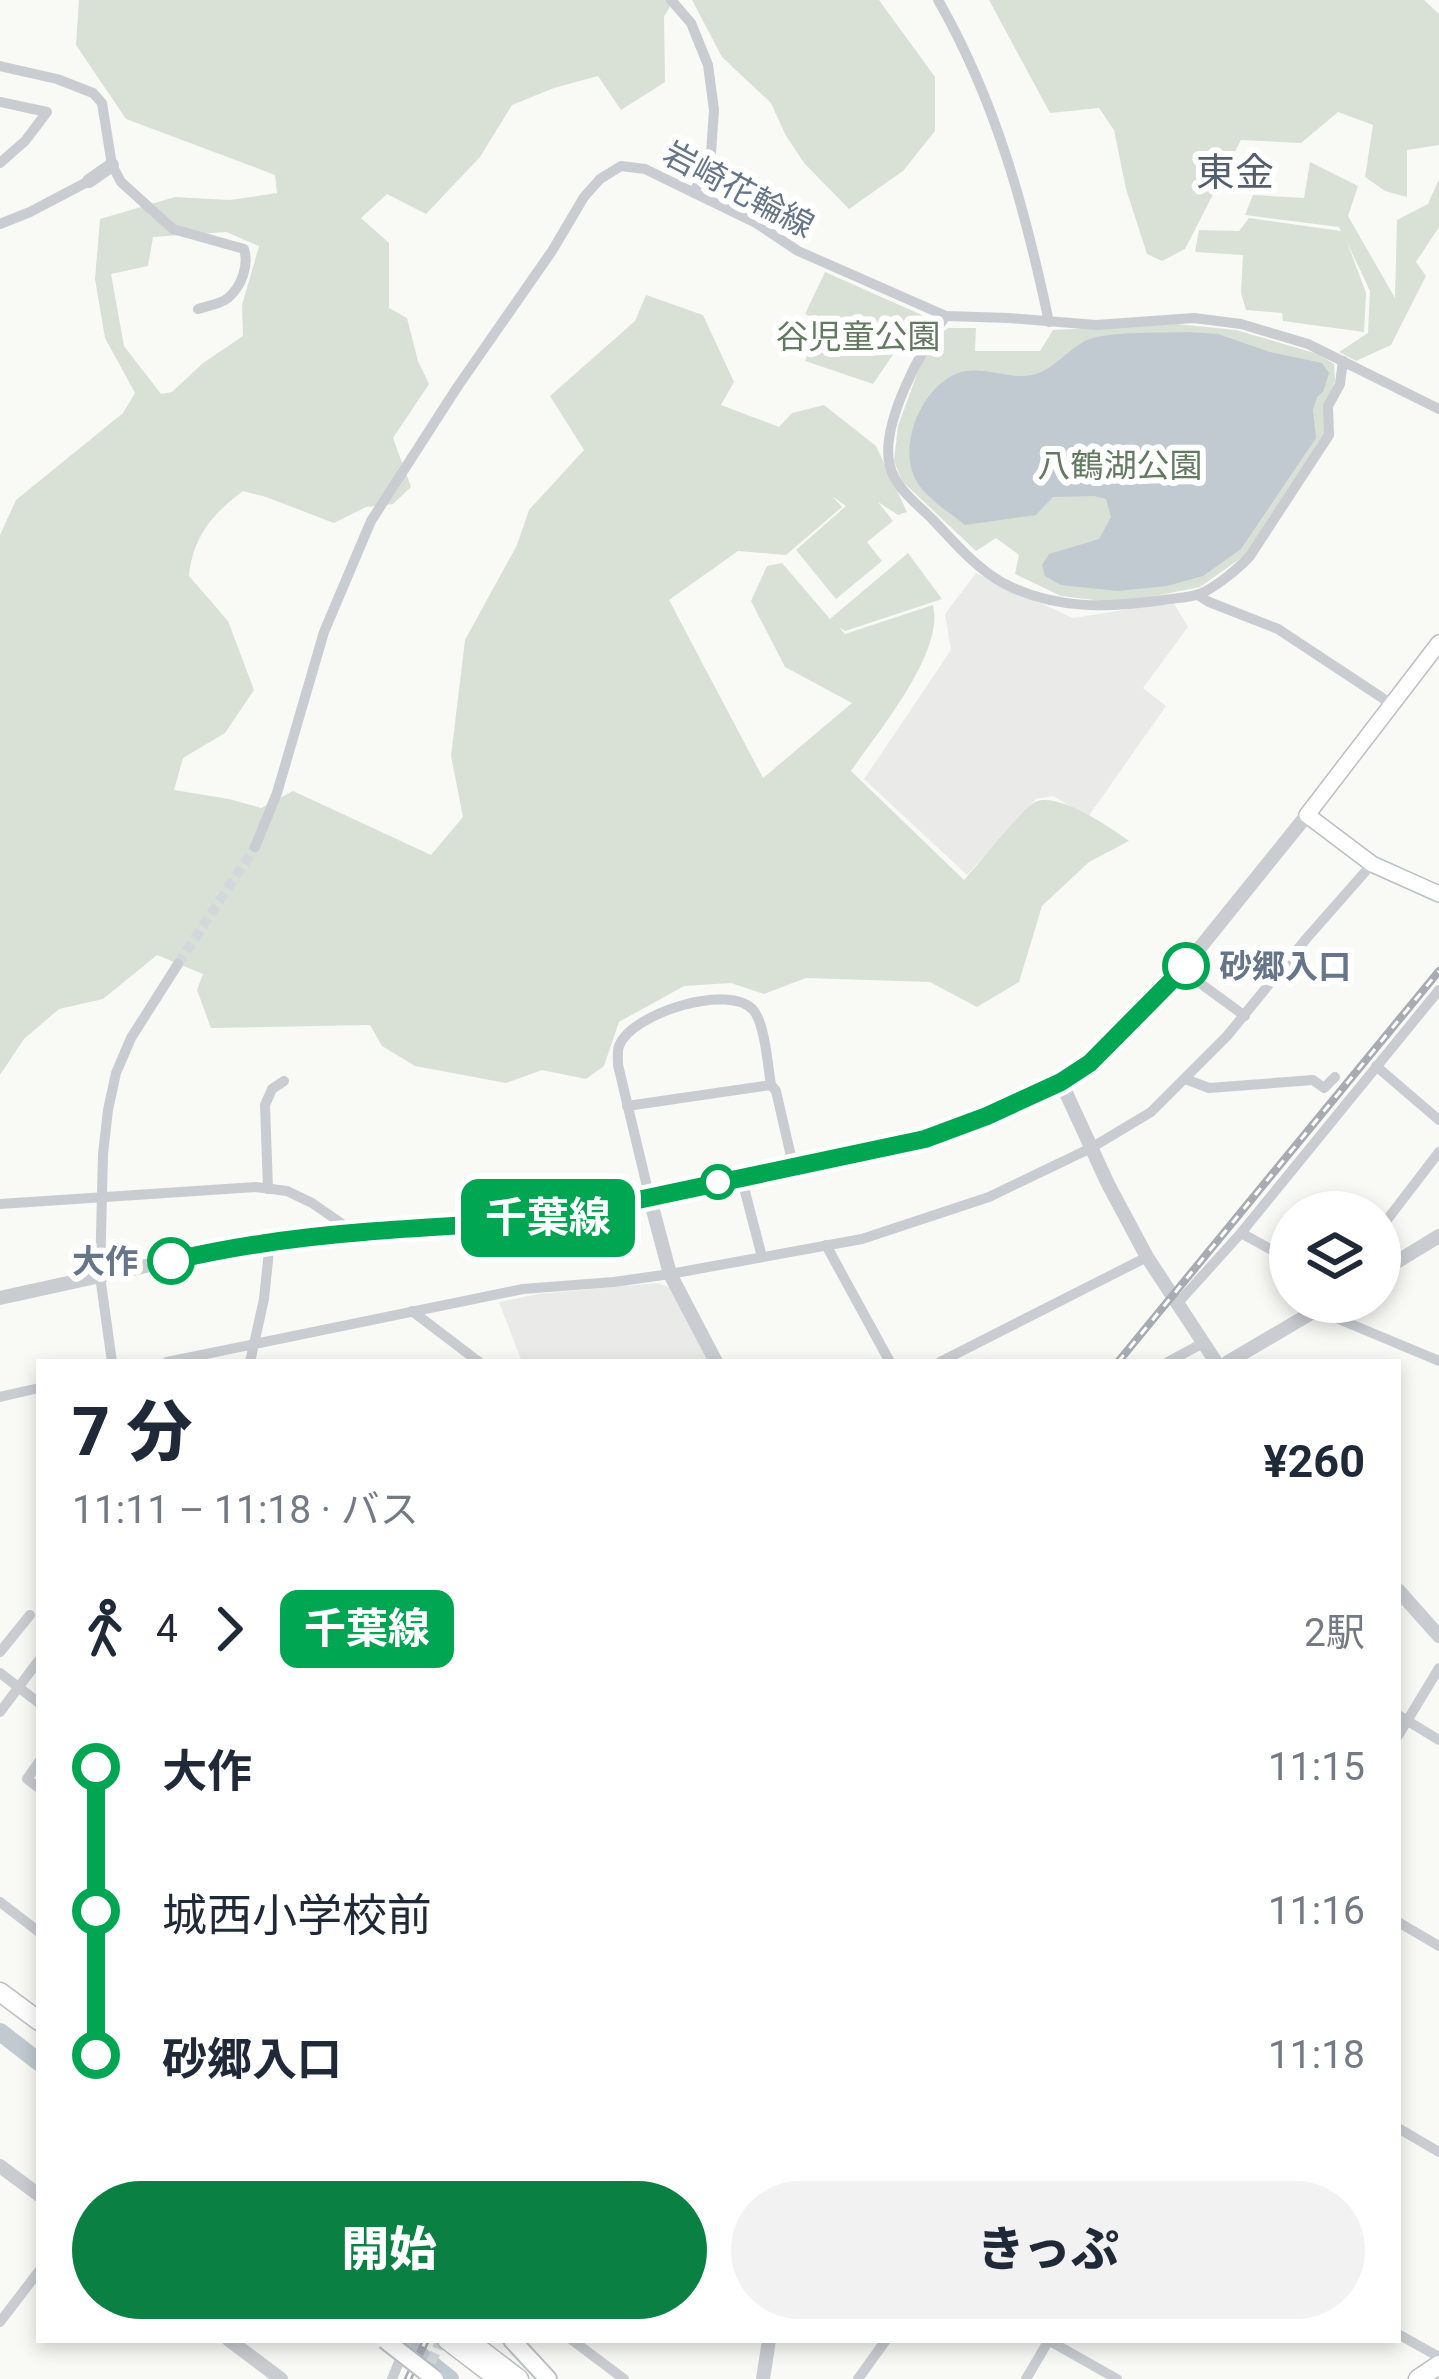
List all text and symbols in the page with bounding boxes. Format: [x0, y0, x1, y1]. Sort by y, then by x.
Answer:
street label: 岩崎花輪線 [657, 133, 821, 245]
district label: 東金 [1196, 150, 1274, 196]
park label: 谷児童公園 [776, 317, 941, 356]
park label: 八鶴湖公園 [1038, 446, 1203, 485]
marker: 砂郷入口 [1164, 944, 1208, 988]
place label: 砂郷入口 [1219, 947, 1351, 986]
unlabelled marker [702, 1166, 734, 1198]
line badge: 千葉線 [479, 1179, 617, 1257]
map controls [1269, 1191, 1401, 1323]
button: layers [1269, 1191, 1401, 1323]
text: 千葉線 [485, 1193, 611, 1242]
marker: 大作 [149, 1239, 193, 1283]
place label: 大作 [72, 1242, 138, 1281]
text: 7 分 [72, 1394, 193, 1471]
text: ¥260 [1263, 1435, 1365, 1488]
text: 11:11 – 11:18 · バス [72, 1487, 419, 1533]
icon: walk [72, 1596, 138, 1662]
icon: forward [196, 1596, 262, 1662]
text: 千葉線 [304, 1604, 430, 1653]
text: 4 [156, 1606, 178, 1652]
text: 2駅 [1304, 1610, 1365, 1656]
text: 11:15 [1268, 1744, 1365, 1790]
text: 大作 [162, 1745, 252, 1798]
text: 11:16 [1268, 1888, 1365, 1934]
text: 城西小学校前 [162, 1889, 432, 1942]
text: 11:18 [1268, 2032, 1365, 2078]
text: 砂郷入口 [162, 2033, 342, 2086]
button: 開始 [72, 2181, 707, 2319]
button: きっぷ [731, 2181, 1365, 2319]

